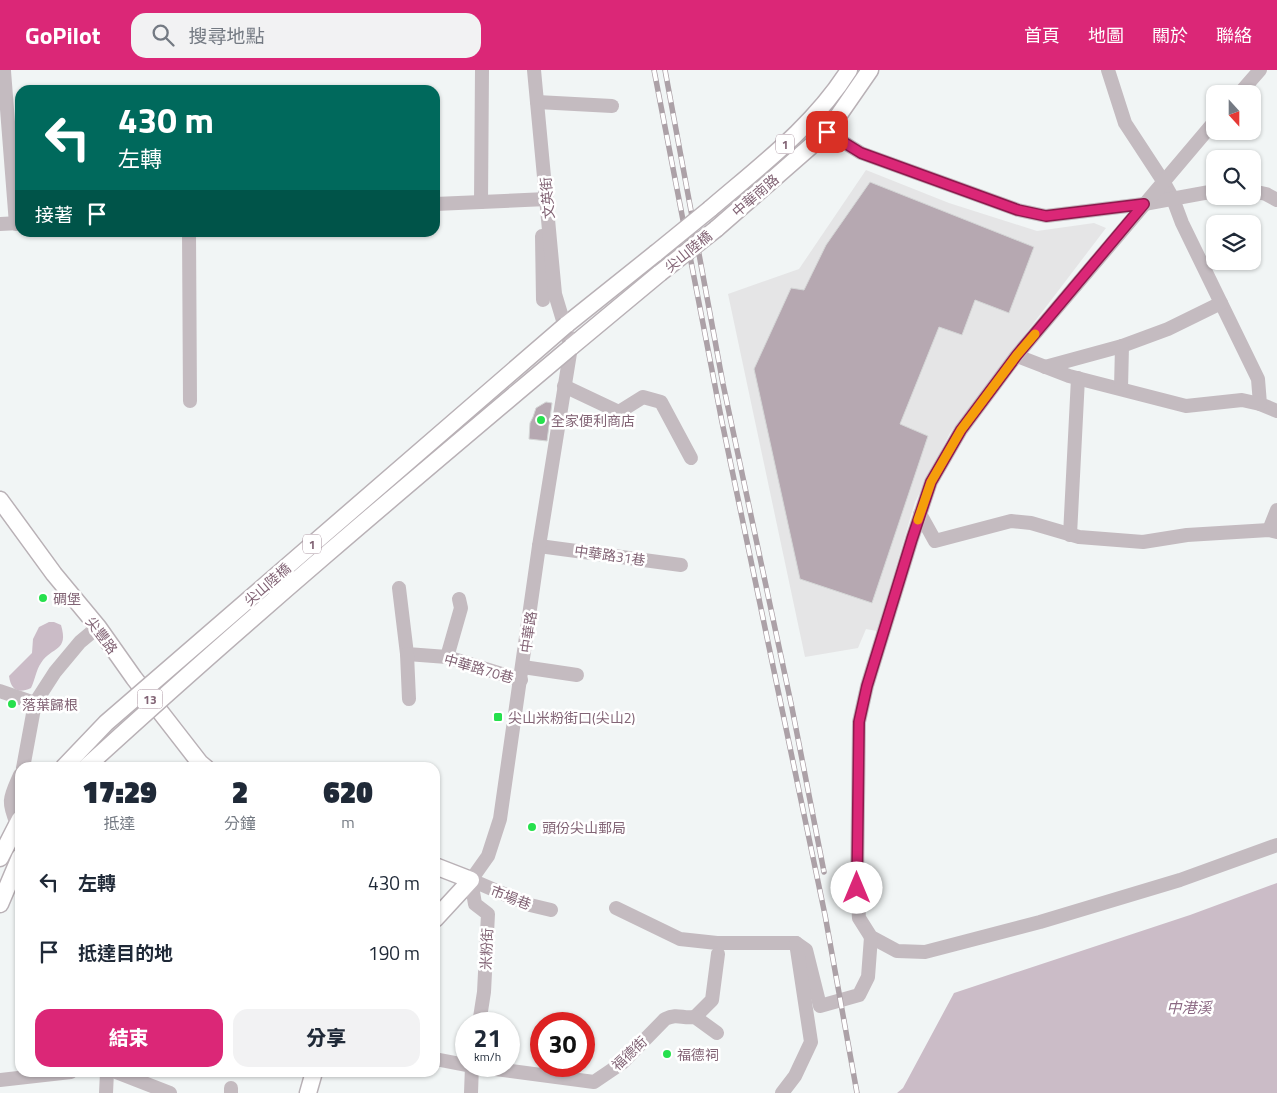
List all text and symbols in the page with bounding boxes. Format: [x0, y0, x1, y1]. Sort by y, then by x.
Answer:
search box [131, 13, 481, 58]
text: GoPilot [25, 17, 101, 53]
icon: search [149, 21, 177, 49]
text: 搜尋地點 [189, 21, 265, 50]
text: 首頁 [1024, 22, 1060, 49]
text: 地圖 [1088, 22, 1124, 49]
text: 關於 [1152, 22, 1188, 49]
text: 聯絡 [1216, 22, 1252, 49]
north arrow [1206, 85, 1261, 140]
map controls [1206, 85, 1261, 270]
text: 430 m [118, 93, 214, 147]
icon: left [35, 105, 100, 170]
pin [806, 111, 848, 153]
icon: arrive [813, 118, 841, 146]
road number: 1 [776, 134, 794, 154]
text: 左轉 [118, 142, 162, 176]
button: search [1206, 150, 1261, 205]
street label: 中華南路 [727, 169, 783, 221]
street label: 文英街 [535, 176, 559, 220]
text: 接著 [35, 200, 73, 229]
icon: arrive [83, 200, 111, 228]
button: layers [1206, 215, 1261, 270]
street label: 尖山陸橋 [660, 225, 716, 277]
place label: 全家便利商店 [551, 410, 635, 431]
marker: 全家便利商店 [535, 414, 547, 426]
road number: 1 [303, 534, 321, 554]
street label: 中華路31巷 [573, 540, 647, 570]
street label: 尖山陸橋 [239, 558, 295, 610]
place label: 碉堡 [53, 588, 81, 609]
marker: 碉堡 [37, 592, 49, 604]
street label: 中華路 [515, 610, 541, 654]
street label: 尖豐路 [81, 612, 123, 658]
street label: 中華路70巷 [442, 648, 516, 688]
road number: 13 [138, 690, 162, 708]
place label: 落葉歸根 [22, 694, 78, 715]
marker: 落葉歸根 [6, 698, 18, 710]
place label: 尖山米粉街口(尖山2) [508, 707, 635, 728]
marker: 尖山米粉街口(尖山2) [492, 711, 504, 723]
text: 17:29 [82, 769, 157, 815]
text: 2 [232, 769, 248, 815]
text: 620 [323, 769, 373, 815]
text: m [341, 810, 355, 834]
text: 抵達 [104, 811, 136, 835]
text: 分鐘 [224, 811, 256, 835]
place label: 頭份尖山郵局 [542, 817, 626, 838]
marker: 頭份尖山郵局 [526, 821, 538, 833]
position arrow [830, 861, 882, 913]
icon: left [35, 868, 63, 896]
text: 左轉 [78, 868, 116, 897]
text: 430 m [368, 868, 420, 897]
street label: 市場巷 [488, 880, 534, 914]
street label: 米粉街 [474, 927, 498, 971]
icon: arrive [35, 938, 63, 966]
text: 抵達目的地 [78, 938, 173, 967]
text: 190 m [368, 938, 420, 967]
water label: 中港溪 [1166, 996, 1213, 1019]
button: 結束 [35, 1009, 223, 1067]
button: 分享 [233, 1009, 420, 1067]
speed limit sign: 30 [530, 1012, 595, 1077]
text: 21 [473, 1019, 502, 1057]
street label: 福德街 [606, 1031, 652, 1075]
place label: 福德祠 [677, 1044, 719, 1065]
text: km/h [474, 1047, 501, 1066]
marker: 福德祠 [661, 1048, 673, 1060]

